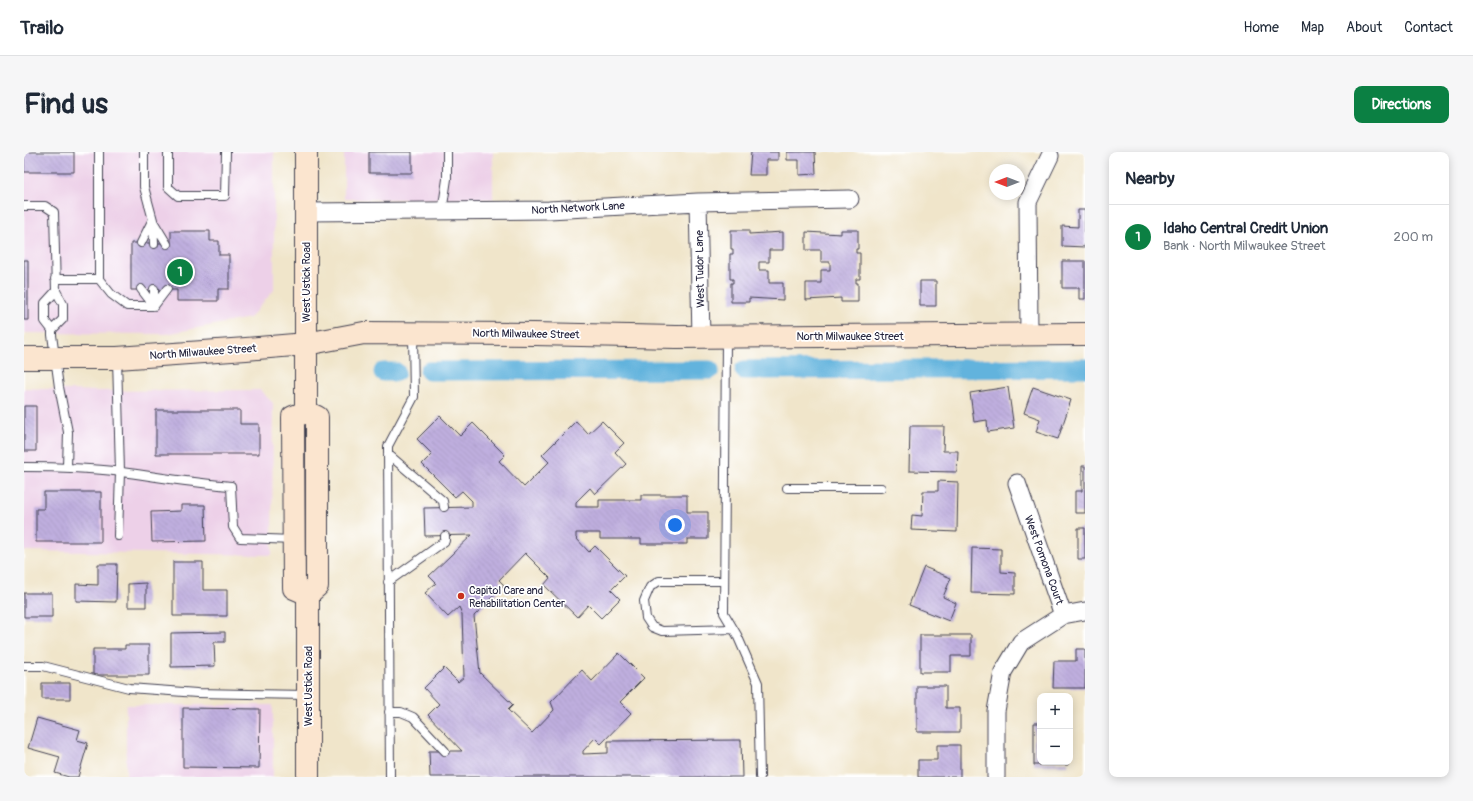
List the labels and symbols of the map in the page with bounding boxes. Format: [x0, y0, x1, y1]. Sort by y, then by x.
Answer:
north arrow [989, 164, 1025, 200]
street label: North Network Lane [531, 199, 626, 217]
street label: West Tudor Lane [693, 229, 707, 308]
street label: West Ustick Road [300, 242, 313, 322]
pin: 1 [167, 257, 193, 287]
street label: North Milwaukee Street [472, 327, 580, 341]
street label: North Milwaukee Street [796, 330, 904, 343]
street label: North Milwaukee Street [149, 342, 258, 362]
street label: West Pomona Court [1022, 514, 1066, 607]
your location [665, 515, 685, 535]
place label: Capitol Care and Rehabilitation Center [469, 584, 565, 610]
marker: Capitol Care and Rehabilitation Center [456, 591, 466, 601]
street label: West Ustick Road [302, 646, 315, 726]

